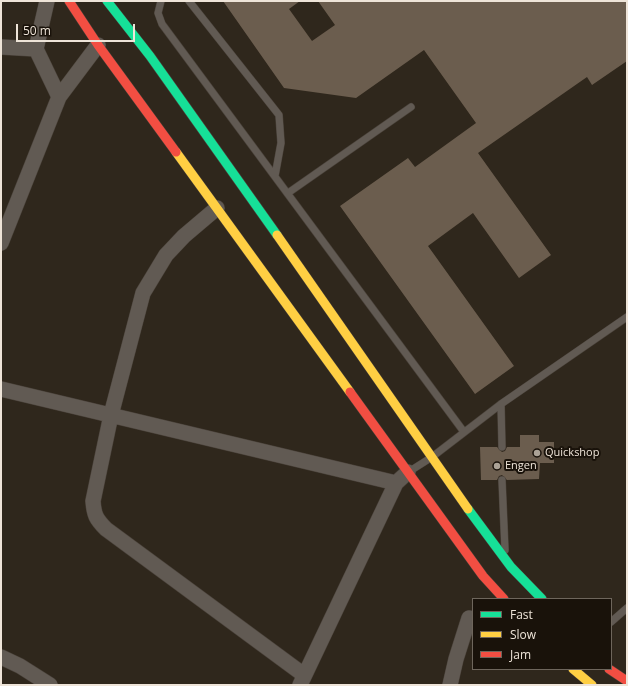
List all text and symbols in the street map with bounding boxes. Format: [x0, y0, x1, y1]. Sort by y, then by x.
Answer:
scale bar [18, 16, 137, 42]
text: 50 m [23, 22, 51, 39]
place label: Quickshop [545, 446, 599, 460]
marker: Quickshop [532, 448, 542, 458]
place label: Engen [505, 459, 537, 473]
marker: Engen [492, 461, 502, 471]
legend [472, 598, 612, 670]
text: Fast [510, 606, 533, 623]
text: Slow [510, 626, 536, 643]
text: Jam [510, 646, 531, 663]

